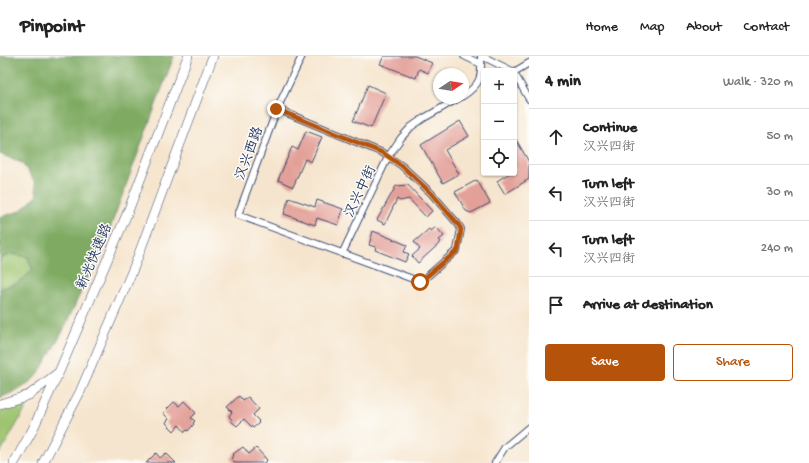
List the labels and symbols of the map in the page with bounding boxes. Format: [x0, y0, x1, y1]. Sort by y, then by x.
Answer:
north arrow [433, 68, 469, 104]
route end [267, 100, 285, 118]
street label: 汉兴西路 [232, 124, 268, 183]
street label: 汉兴中街 [341, 163, 381, 221]
street label: 新光快速路 [73, 221, 117, 293]
route start [411, 273, 429, 291]

